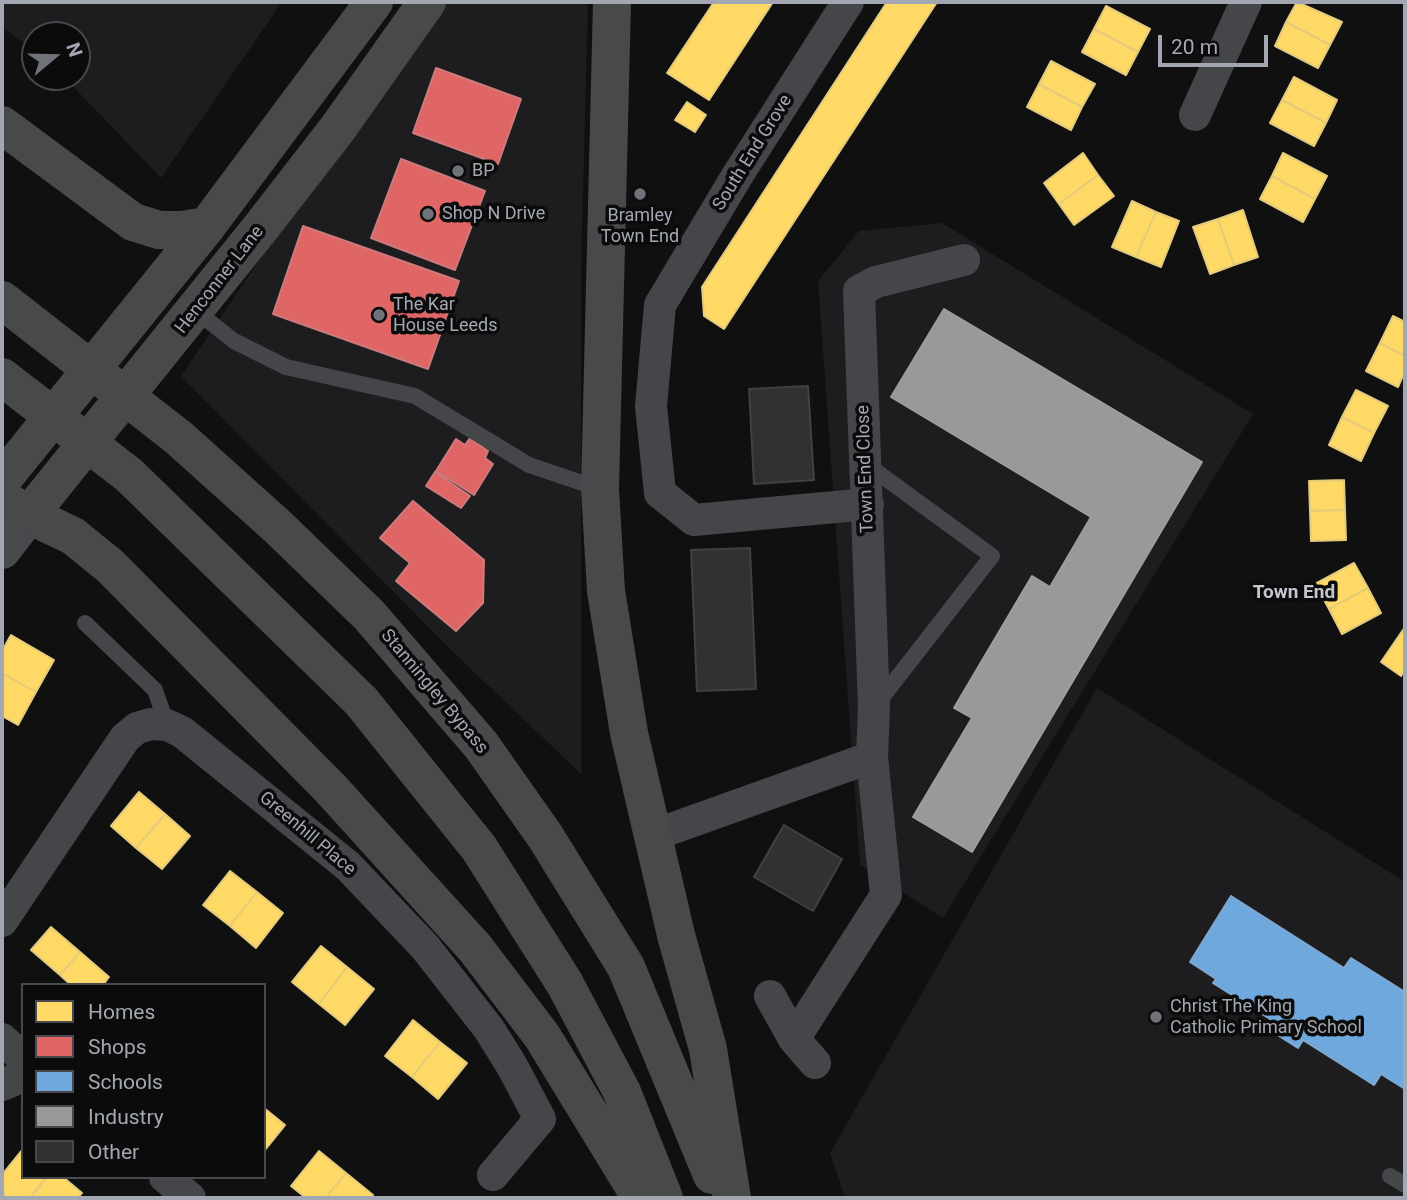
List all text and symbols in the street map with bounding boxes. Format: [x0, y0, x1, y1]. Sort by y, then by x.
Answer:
north arrow [21, 21, 91, 91]
scale bar [1162, 21, 1272, 65]
text: 20 m [1171, 35, 1218, 59]
text: N [61, 40, 87, 60]
street label: South End Grove [709, 91, 797, 215]
place label: BP [472, 160, 495, 182]
marker: BP [450, 163, 466, 179]
marker: Bramley Town End [632, 186, 648, 202]
place label: Shop N Drive [442, 203, 545, 225]
place label: Bramley Town End [601, 205, 679, 248]
marker: Shop N Drive [420, 206, 436, 222]
street label: Henconner Lane [171, 222, 269, 338]
place label: The Kar House Leeds [393, 294, 498, 336]
marker: The Kar House Leeds [371, 307, 387, 323]
street label: Town End Close [853, 405, 879, 533]
district label: Town End [1253, 582, 1335, 604]
street label: Stanningley Bypass [376, 625, 492, 759]
street label: Greenhill Place [254, 787, 360, 881]
legend [21, 983, 266, 1179]
place label: Christ The King Catholic Primary School [1170, 996, 1362, 1038]
text: Homes [88, 1000, 155, 1024]
marker: Christ The King Catholic Primary School [1148, 1009, 1164, 1025]
text: Shops [88, 1035, 147, 1059]
text: Schools [88, 1070, 163, 1094]
text: Industry [88, 1105, 164, 1129]
text: Other [88, 1140, 139, 1164]

